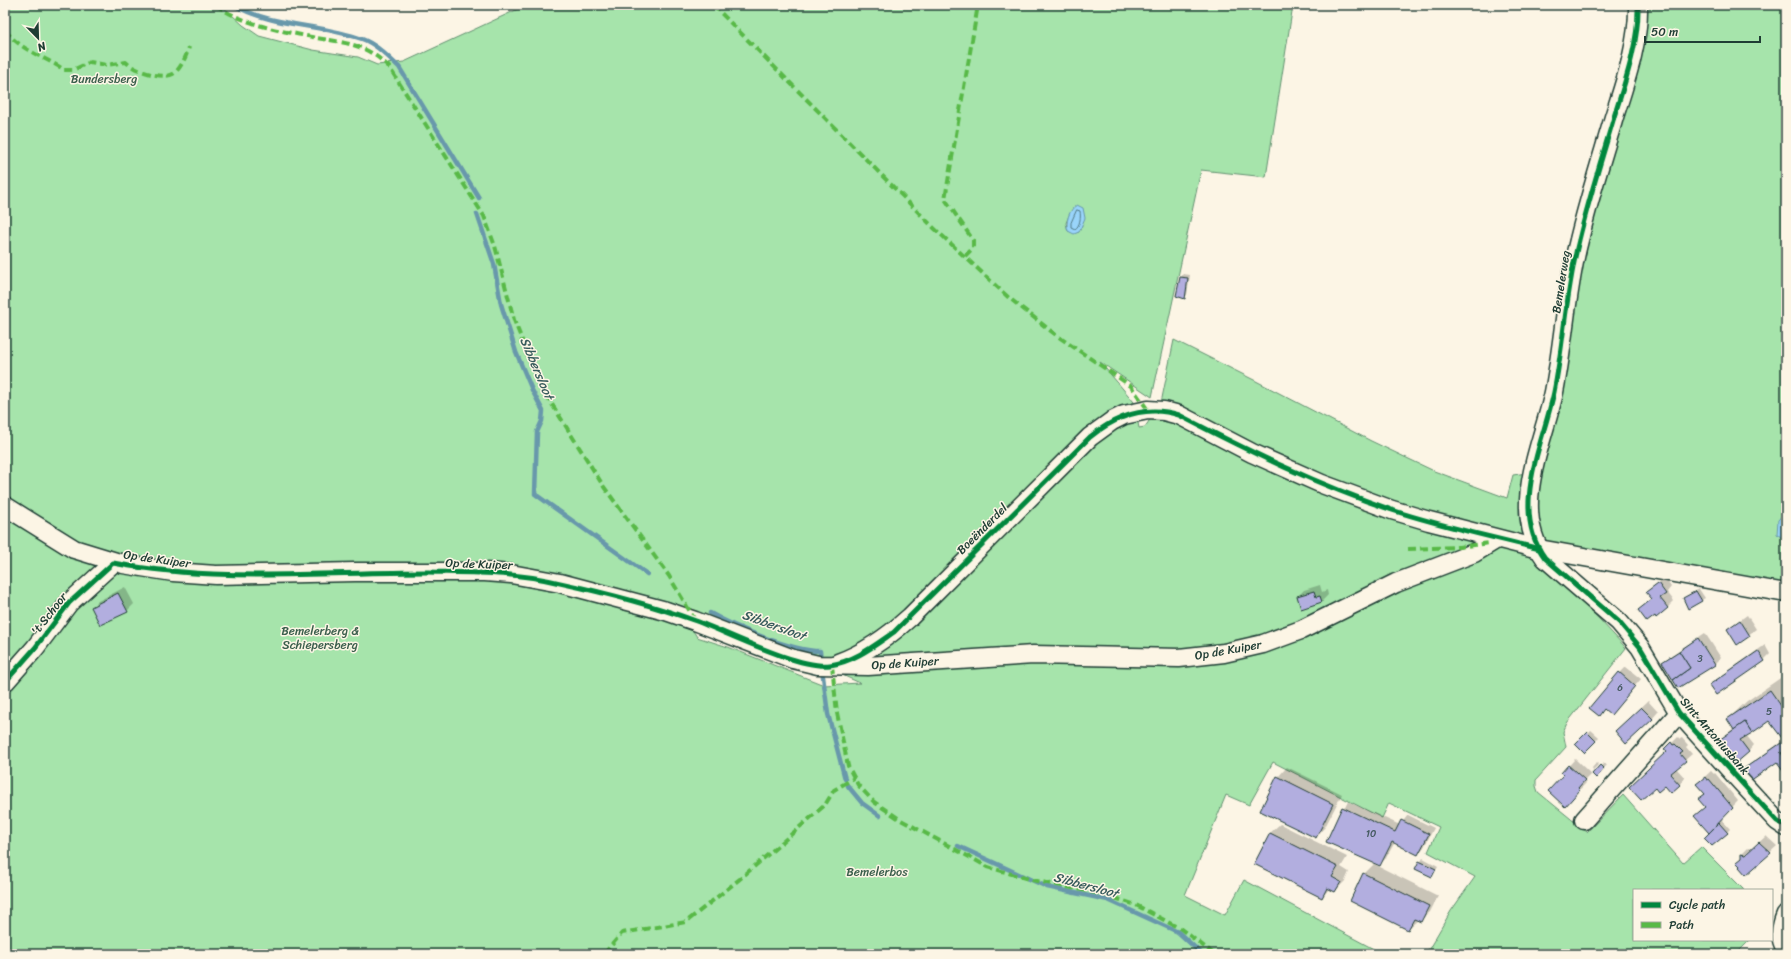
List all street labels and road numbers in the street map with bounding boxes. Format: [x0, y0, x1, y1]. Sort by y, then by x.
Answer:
street label: Bemelerweg [1545, 249, 1577, 315]
street label: Boeënderdel [951, 498, 1013, 560]
street label: Op de Kuiper [122, 543, 193, 575]
street label: Op de Kuiper [445, 552, 514, 576]
street label: 't Schoor [25, 587, 74, 640]
street label: Op de Kuiper [1193, 633, 1264, 667]
street label: Op de Kuiper [871, 650, 940, 676]
street label: Sint Antoniusbank [1675, 692, 1755, 780]

